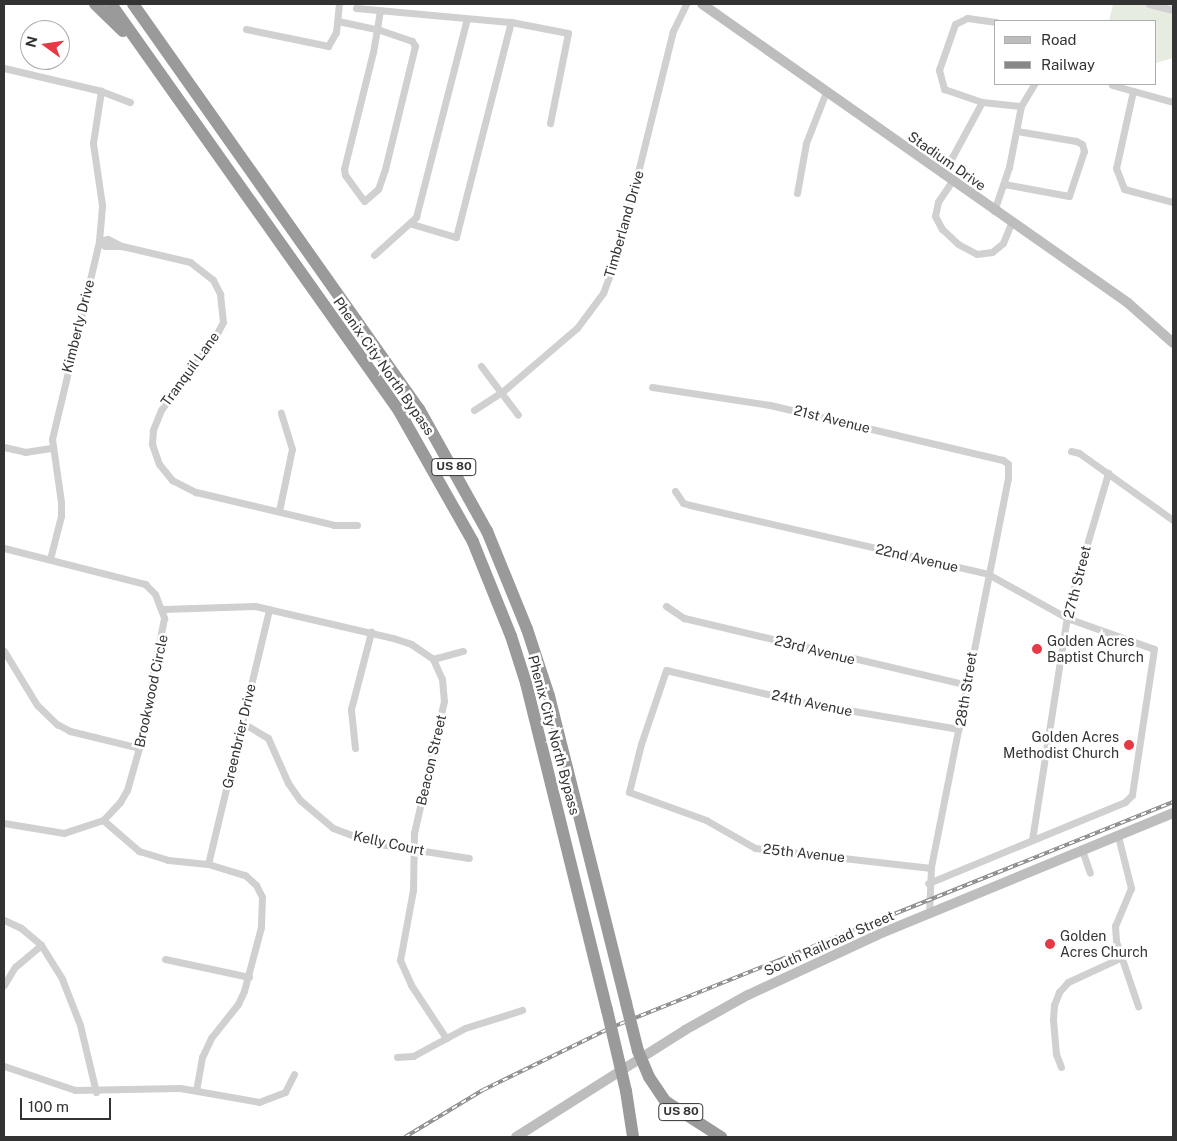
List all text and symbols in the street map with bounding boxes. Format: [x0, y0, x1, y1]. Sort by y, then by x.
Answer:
north arrow [20, 20, 70, 70]
legend [994, 20, 1157, 85]
text: Road [1041, 31, 1077, 48]
text: N [22, 34, 41, 49]
text: Railway [1041, 56, 1095, 73]
street label: Stadium Drive [905, 128, 989, 194]
street label: Timberland Drive [601, 168, 647, 280]
street label: Kimberly Drive [58, 278, 98, 374]
street label: Phenix City North Bypass [330, 294, 438, 438]
street label: Tranquil Lane [157, 328, 223, 410]
street label: 21st Avenue [792, 401, 872, 437]
road number: US 80 [430, 458, 478, 477]
street label: 22nd Avenue [874, 540, 960, 576]
street label: 27th Street [1060, 544, 1094, 620]
street label: 23rd Avenue [773, 632, 857, 668]
street label: Brookwood Circle [131, 633, 171, 749]
place label: Golden Acres Baptist Church [1047, 633, 1144, 666]
marker: Golden Acres Baptist Church [1031, 643, 1043, 655]
street label: 28th Street [952, 651, 980, 727]
street label: Phenix City North Bypass [525, 653, 583, 817]
street label: Greenbrier Drive [219, 682, 259, 790]
street label: 24th Avenue [770, 686, 854, 720]
street label: Beacon Street [412, 713, 450, 807]
place label: Golden Acres Methodist Church [1003, 729, 1119, 762]
marker: Golden Acres Methodist Church [1123, 739, 1135, 751]
street label: Kelly Court [352, 827, 426, 859]
street label: 25th Avenue [762, 840, 846, 866]
street label: South Railroad Street [761, 907, 897, 979]
place label: Golden Acres Church [1060, 928, 1148, 960]
marker: Golden Acres Church [1044, 938, 1056, 950]
scale bar [22, 1088, 114, 1120]
text: 100 m [28, 1098, 69, 1115]
road number: US 80 [657, 1102, 705, 1122]

